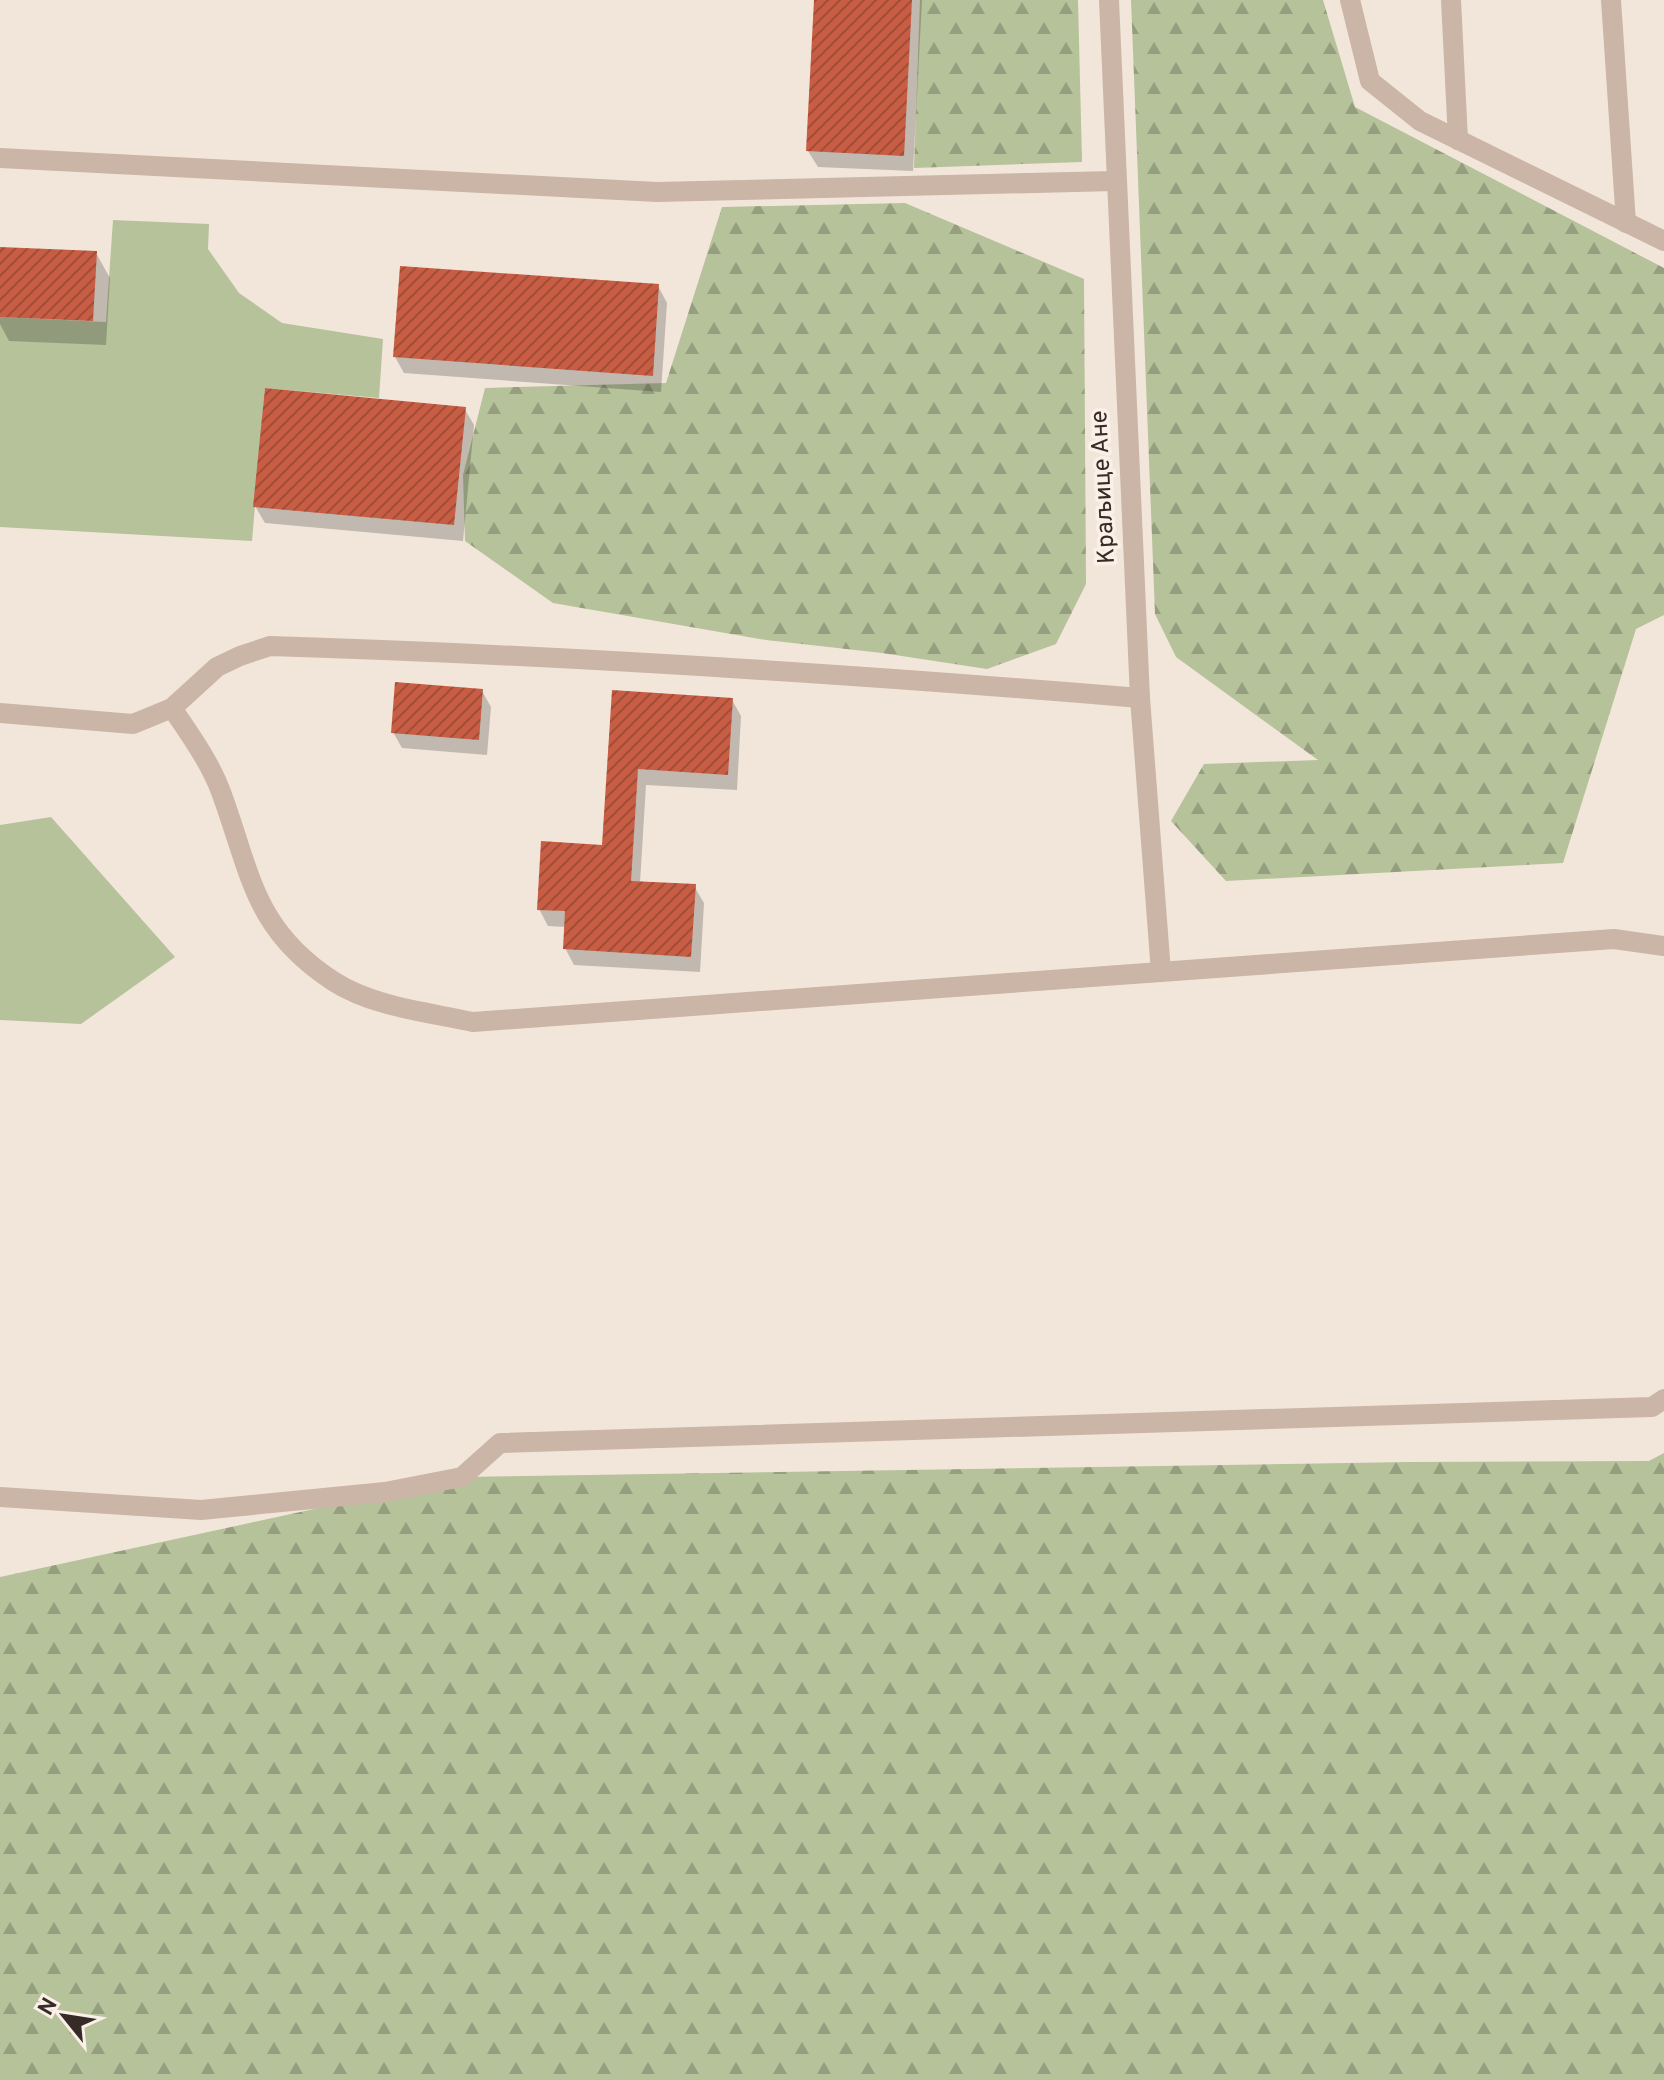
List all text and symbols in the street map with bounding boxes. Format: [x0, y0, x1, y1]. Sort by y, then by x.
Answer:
street label: Краљице Ане [1085, 410, 1123, 564]
north arrow [24, 1976, 104, 2056]
text: N [33, 1994, 64, 2021]

